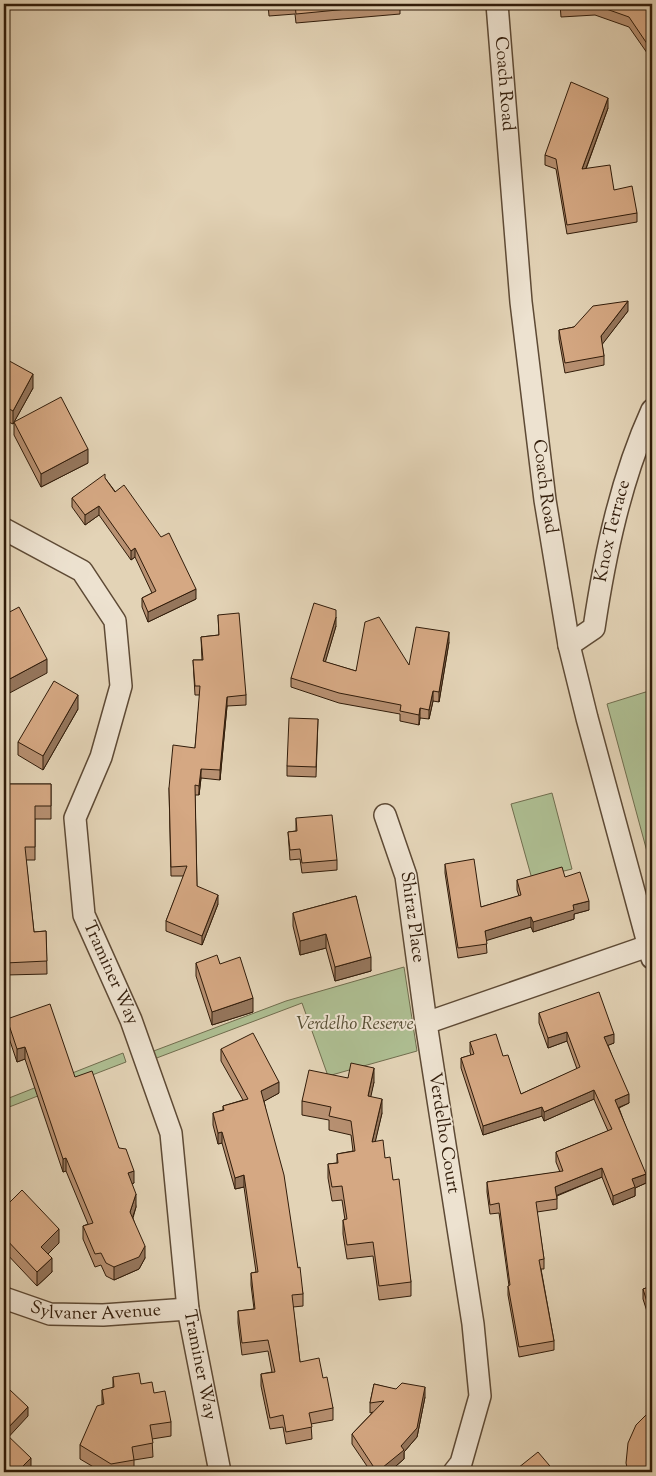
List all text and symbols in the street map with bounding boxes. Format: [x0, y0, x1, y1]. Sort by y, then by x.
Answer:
street label: Coach Road [487, 35, 520, 132]
street label: Coach Road [525, 438, 563, 536]
street label: Knox Terrace [589, 477, 638, 584]
street label: Shiraz Place [393, 870, 431, 964]
street label: Traminer Way [75, 917, 145, 1029]
park label: Verdelho Reserve [296, 1012, 414, 1038]
street label: Verdelho Court [421, 1071, 465, 1195]
street label: Sylvaner Avenue [26, 1295, 162, 1328]
street label: Traminer Way [175, 1308, 222, 1422]

